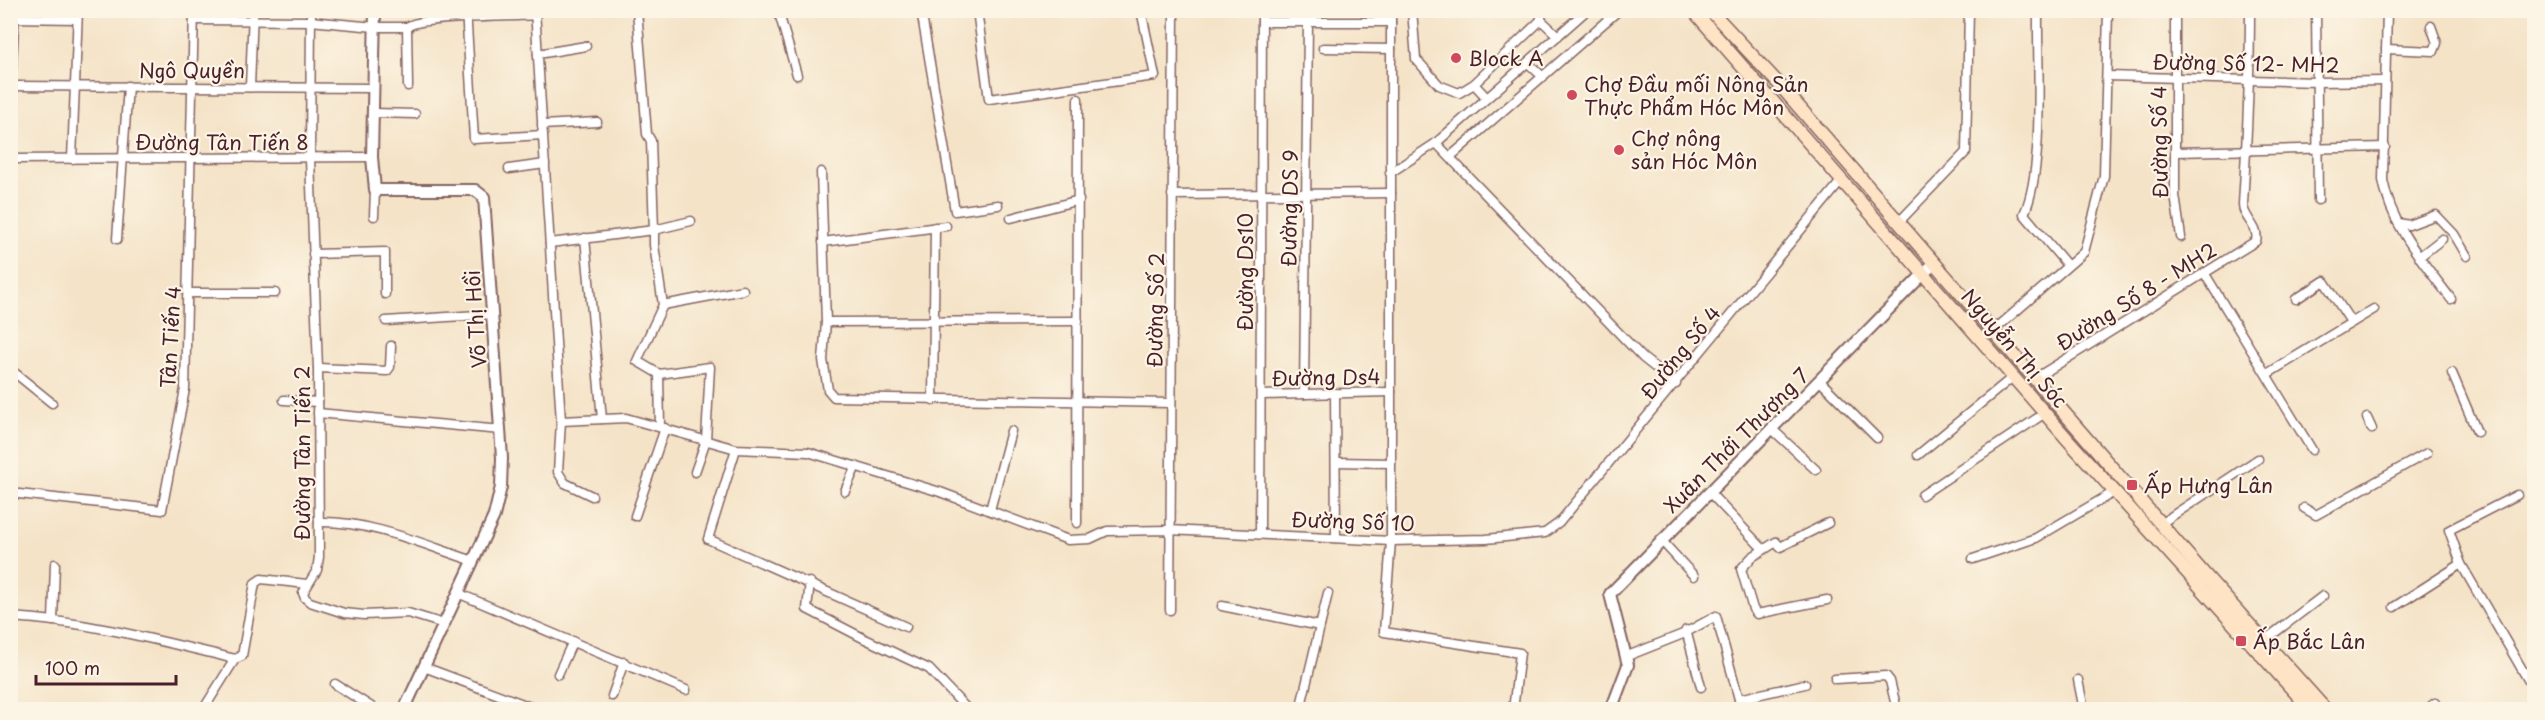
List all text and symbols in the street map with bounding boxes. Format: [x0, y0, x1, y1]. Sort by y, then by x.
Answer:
place label: Block A [1468, 43, 1543, 73]
street label: Đường Số 12- MH2 [2152, 46, 2340, 80]
marker: Block A [1449, 51, 1463, 65]
street label: Ngô Quyền [139, 55, 245, 85]
place label: Chợ Đầu mối Nông Sản Thực Phẩm Hóc Môn [1584, 69, 1809, 122]
street label: Đường Số 4 [2143, 85, 2175, 199]
marker: Chợ Đầu mối Nông Sản Thực Phẩm Hóc Môn [1565, 88, 1579, 102]
place label: Chợ nông sản Hóc Môn [1631, 123, 1757, 176]
street label: Đường Tân Tiến 8 [135, 127, 309, 157]
marker: Chợ nông sản Hóc Môn [1612, 143, 1626, 157]
street label: Đường DS 9 [1273, 149, 1305, 267]
street label: Đường Ds10 [1230, 213, 1260, 331]
street label: Đường Số 8 - MH2 [2050, 235, 2222, 357]
street label: Đường Số 2 [1139, 252, 1171, 368]
street label: Võ Thị Hồi [457, 269, 493, 369]
street label: Nguyễn Thị Sóc [1955, 282, 2075, 414]
street label: Tân Tiến 4 [152, 285, 188, 389]
street label: Đường Số 4 [1633, 299, 1727, 405]
street label: Xuân Thới Thượng 7 [1656, 360, 1816, 520]
street label: Đường Ds4 [1271, 361, 1381, 393]
street label: Đường Tân Tiến 2 [287, 366, 317, 540]
place label: Ấp Hưng Lân [2144, 470, 2273, 500]
marker: Ấp Hưng Lân [2125, 478, 2139, 492]
street label: Đường Số 10 [1291, 504, 1415, 538]
place label: Ấp Bắc Lân [2253, 626, 2365, 656]
marker: Ấp Bắc Lân [2234, 634, 2248, 648]
scale bar [36, 648, 176, 686]
text: 100 m [45, 654, 100, 681]

